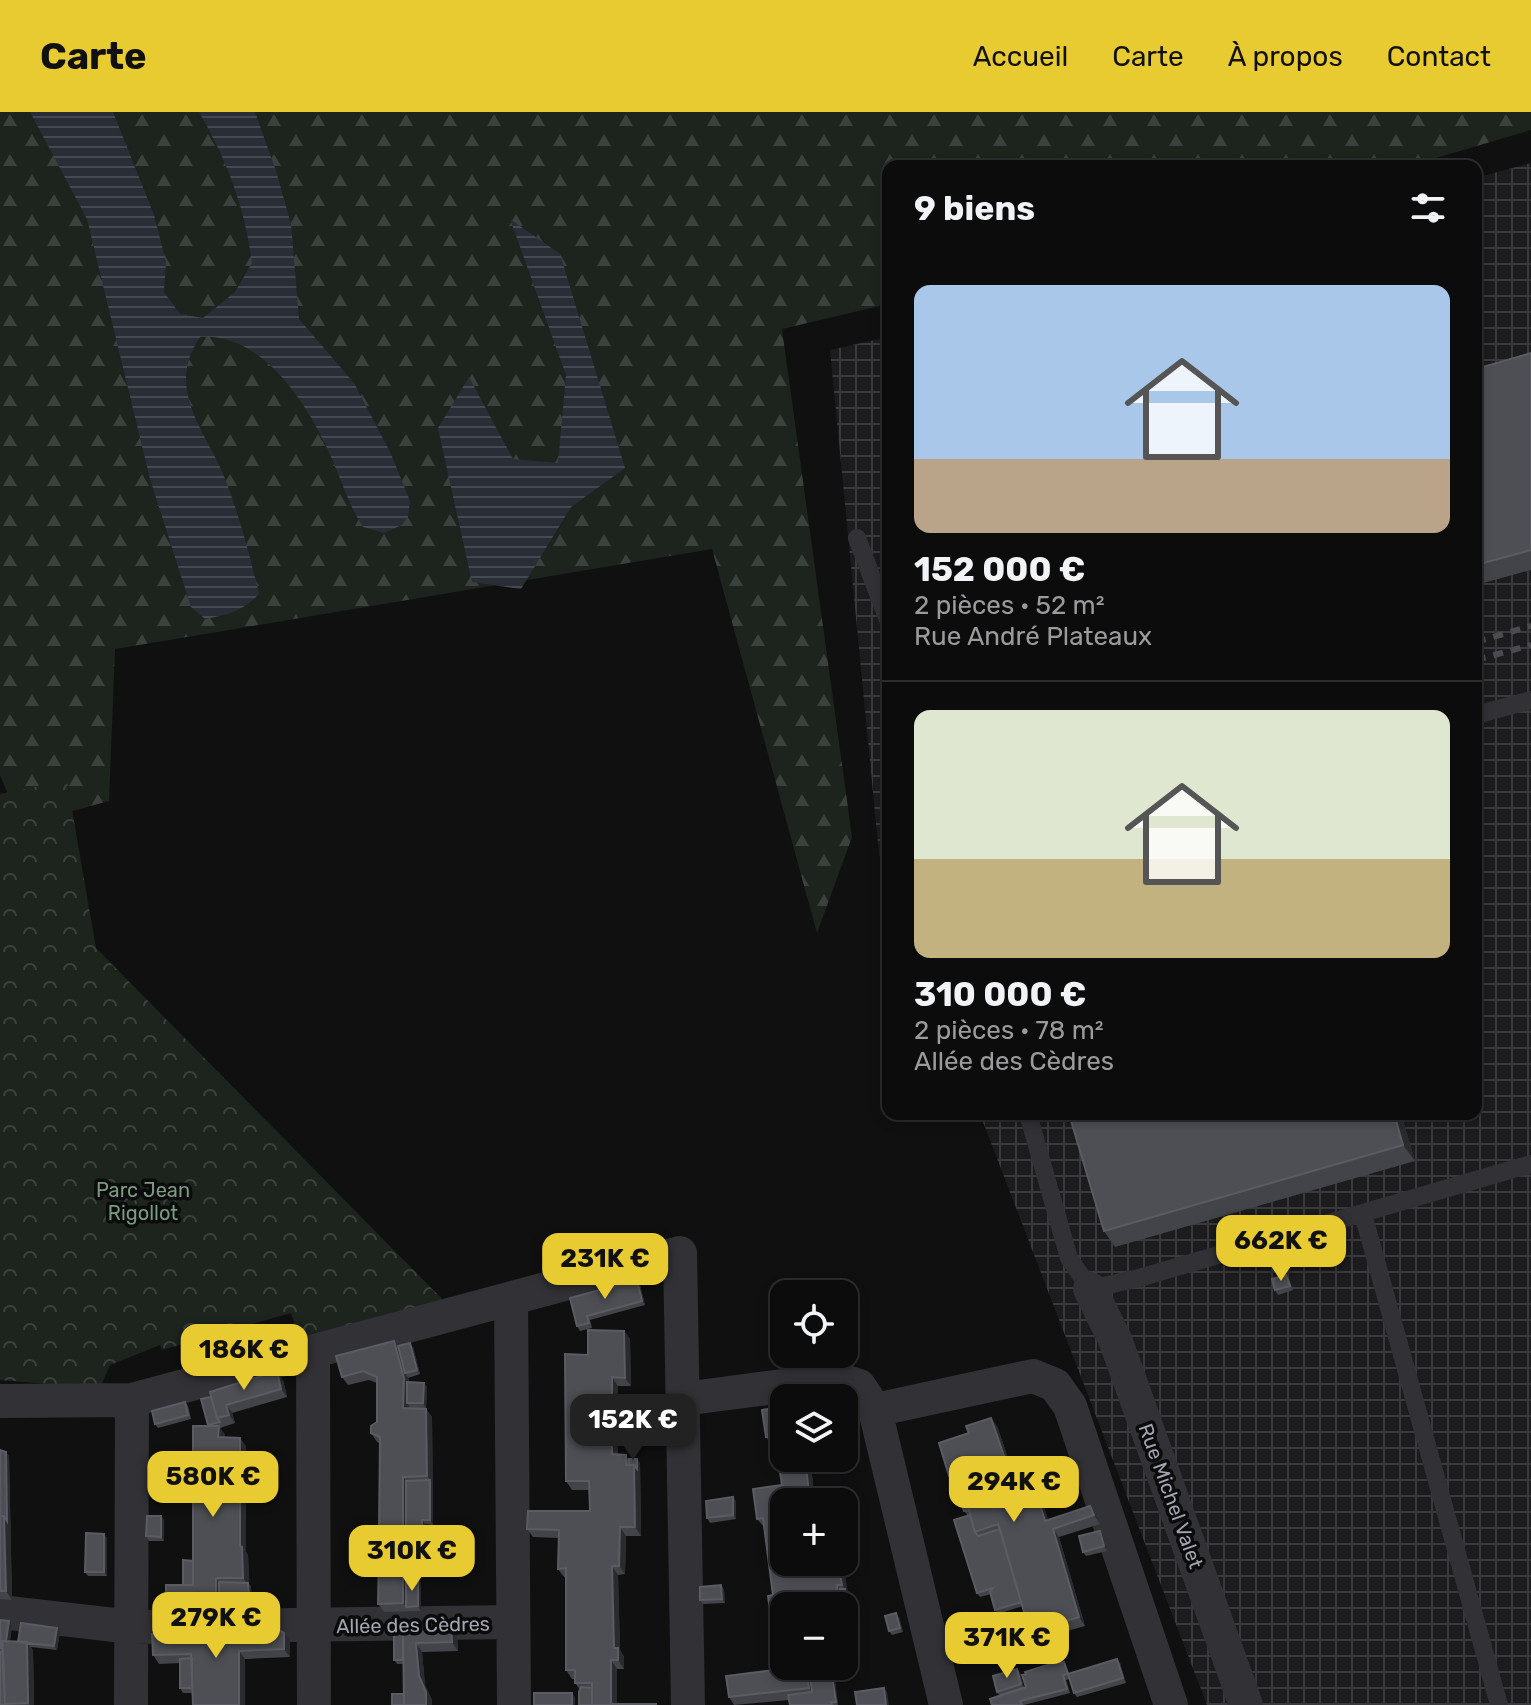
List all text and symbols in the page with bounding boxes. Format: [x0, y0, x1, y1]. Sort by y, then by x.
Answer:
text: Carte [40, 33, 147, 79]
text: Accueil [973, 40, 1068, 73]
text: Carte [1112, 40, 1184, 73]
text: À propos [1228, 40, 1343, 73]
text: Contact [1387, 40, 1491, 73]
icon: filters [1406, 186, 1450, 230]
text: 9 biens [914, 188, 1035, 229]
icon: home [1110, 337, 1254, 481]
text: 152 000 € [914, 549, 1086, 590]
text: 2 pièces · 52 m² [914, 590, 1105, 621]
text: Rue André Plateaux [914, 621, 1152, 652]
icon: home [1110, 762, 1254, 906]
text: 310 000 € [914, 974, 1087, 1015]
text: 2 pièces · 78 m² [914, 1015, 1104, 1046]
text: Allée des Cèdres [914, 1046, 1114, 1077]
park label: Parc Jean Rigollot [96, 1178, 190, 1225]
pin: 662K € [1216, 1215, 1346, 1283]
text: 662K € [1234, 1225, 1328, 1256]
pin: 231K € [540, 1233, 670, 1301]
text: 231K € [560, 1243, 650, 1274]
map controls [770, 1280, 858, 1680]
button: locate [770, 1280, 858, 1368]
pin: 186K € [179, 1324, 309, 1392]
text: 186K € [199, 1334, 289, 1365]
button: layers [770, 1384, 858, 1472]
pin: 152K € [568, 1394, 698, 1462]
text: 152K € [588, 1404, 678, 1435]
street label: Rue Michel Valet [1134, 1420, 1208, 1572]
pin: 580K € [148, 1451, 278, 1519]
pin: 294K € [949, 1456, 1079, 1524]
text: 580K € [165, 1461, 261, 1492]
text: 294K € [967, 1466, 1061, 1497]
button: + [770, 1488, 858, 1576]
pin: 310K € [347, 1525, 477, 1593]
text: 310K € [367, 1535, 457, 1566]
pin: 279K € [151, 1592, 281, 1660]
button: − [770, 1592, 858, 1680]
text: 279K € [170, 1602, 262, 1633]
street label: Allée des Cèdres [336, 1612, 490, 1638]
pin: 371K € [942, 1612, 1072, 1680]
text: 371K € [963, 1622, 1051, 1653]

